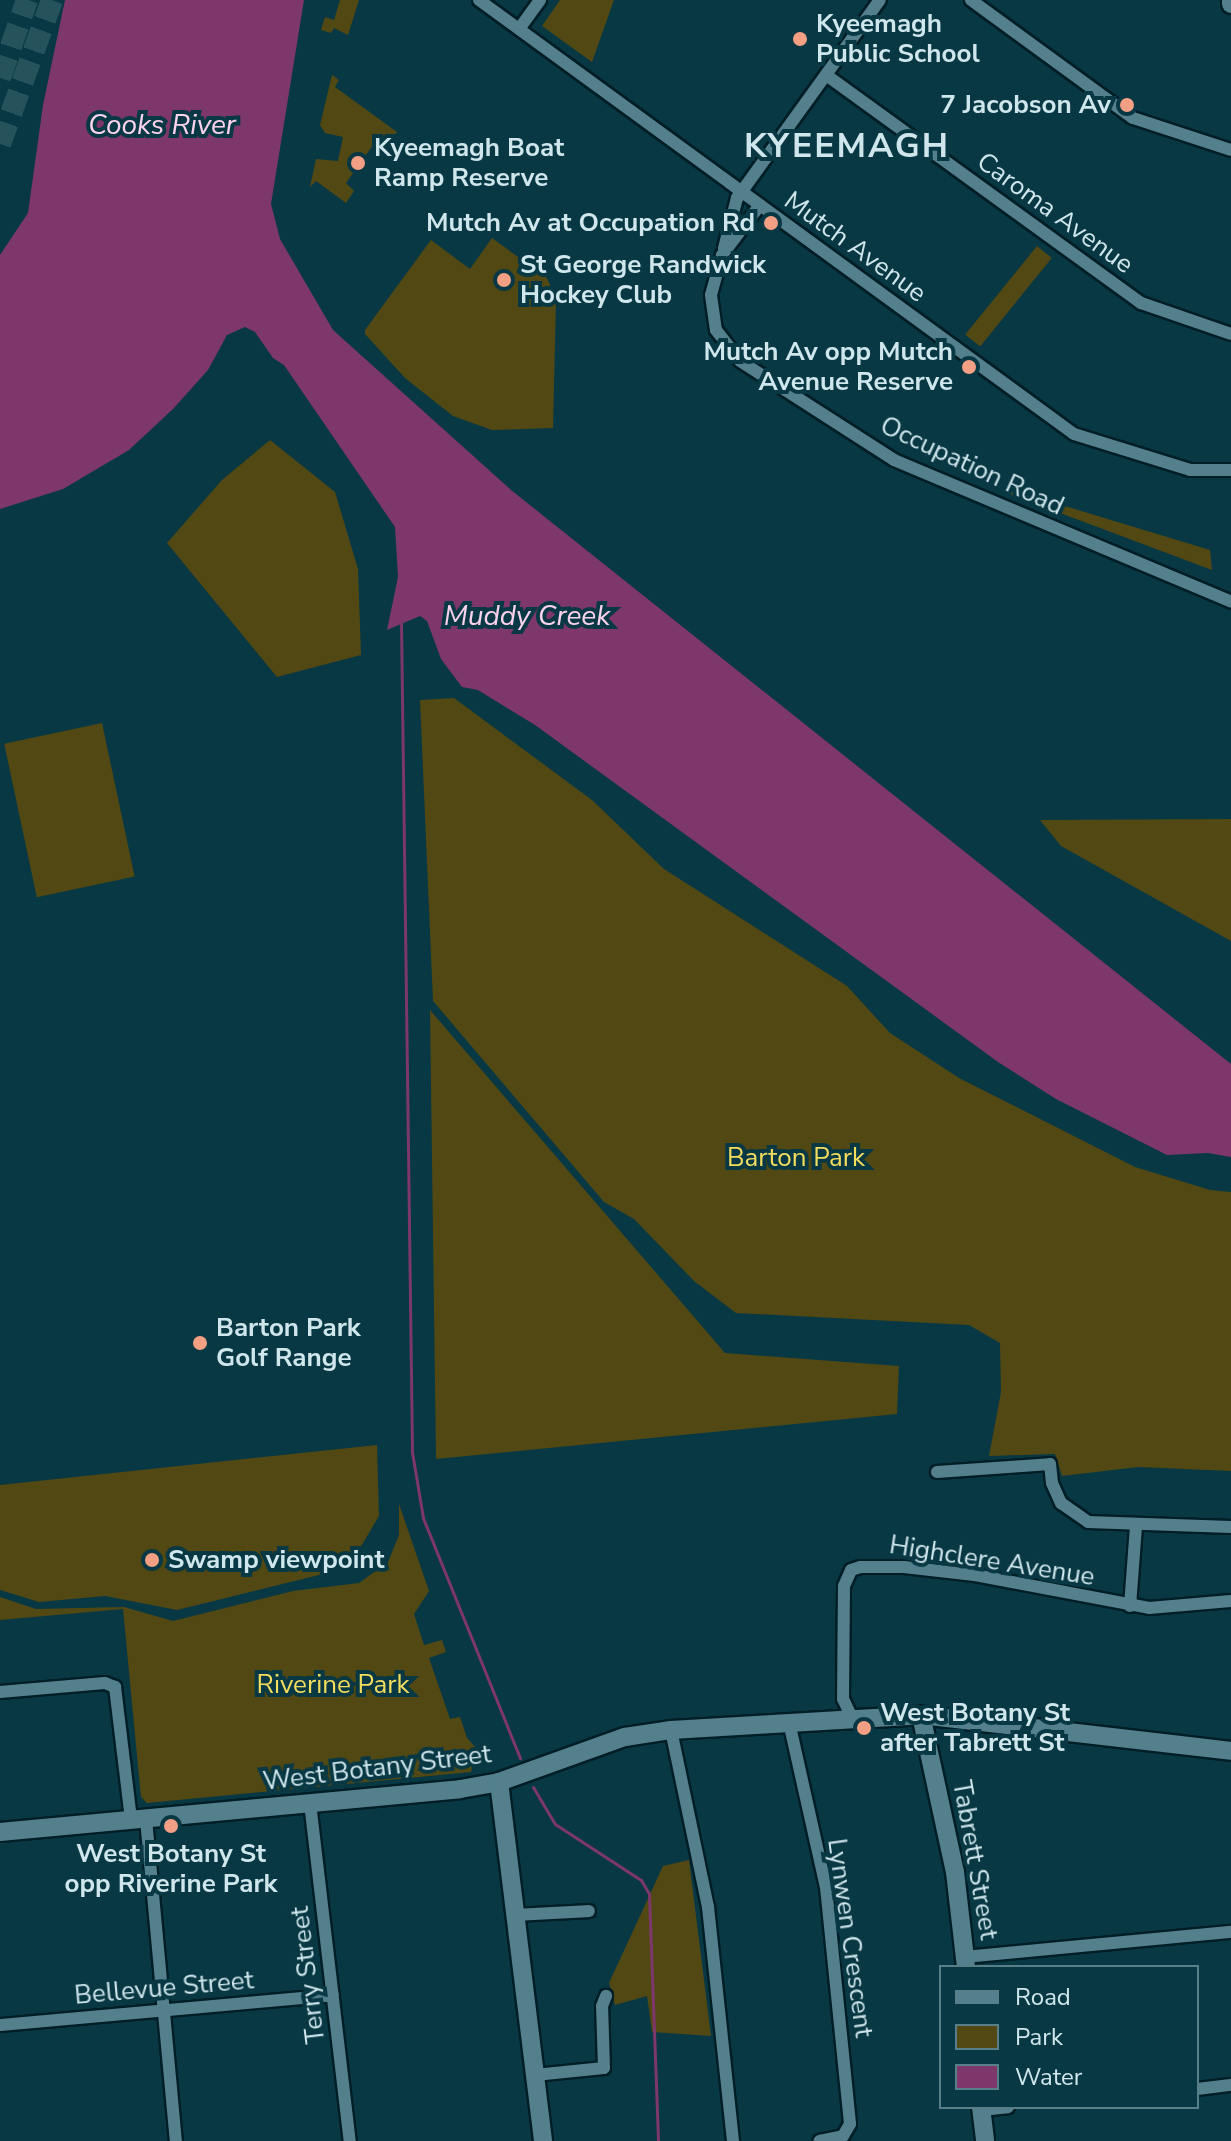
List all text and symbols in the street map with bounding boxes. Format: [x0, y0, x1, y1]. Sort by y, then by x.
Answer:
place label: Kyeemagh Public School [816, 8, 980, 70]
marker: Kyeemagh Public School [791, 30, 809, 48]
place label: 7 Jacobson Av [940, 89, 1111, 121]
marker: 7 Jacobson Av [1118, 96, 1136, 114]
water label: Cooks River [88, 108, 236, 142]
district label: KYEEMAGH [744, 127, 950, 167]
place label: Kyeemagh Boat Ramp Reserve [374, 132, 564, 194]
street label: Caroma Avenue [971, 146, 1139, 280]
marker: Kyeemagh Boat Ramp Reserve [349, 154, 367, 172]
street label: Mutch Avenue [778, 185, 932, 309]
place label: Mutch Av at Occupation Rd [426, 207, 755, 239]
marker: Mutch Av at Occupation Rd [762, 214, 780, 232]
place label: St George Randwick Hockey Club [520, 249, 766, 310]
marker: St George Randwick Hockey Club [495, 271, 513, 289]
place label: Mutch Av opp Mutch Avenue Reserve [704, 336, 953, 398]
marker: Mutch Av opp Mutch Avenue Reserve [960, 358, 978, 376]
street label: Occupation Road [875, 410, 1069, 522]
water label: Muddy Creek [444, 599, 610, 633]
park label: Barton Park [727, 1142, 865, 1174]
place label: Barton Park Golf Range [216, 1312, 361, 1374]
marker: Barton Park Golf Range [191, 1334, 209, 1352]
street label: Highclere Avenue [887, 1529, 1097, 1593]
place label: Swamp viewpoint [168, 1544, 385, 1576]
marker: Swamp viewpoint [143, 1551, 161, 1569]
park label: Riverine Park [257, 1669, 409, 1701]
place label: West Botany St after Tabrett St [880, 1697, 1070, 1758]
marker: West Botany St after Tabrett St [855, 1719, 873, 1737]
street label: West Botany Street [261, 1739, 493, 1797]
street label: Tabrett Street [946, 1778, 1004, 1942]
marker: West Botany St opp Riverine Park [162, 1817, 180, 1835]
street label: Lynwen Crescent [821, 1837, 879, 2039]
place label: West Botany St opp Riverine Park [64, 1838, 278, 1900]
street label: Terry Street [284, 1905, 332, 2045]
street label: Bellevue Street [73, 1965, 255, 2011]
legend [939, 1965, 1199, 2109]
text: Road [1015, 1981, 1071, 2013]
text: Park [1015, 2021, 1063, 2053]
text: Water [1015, 2061, 1082, 2093]

